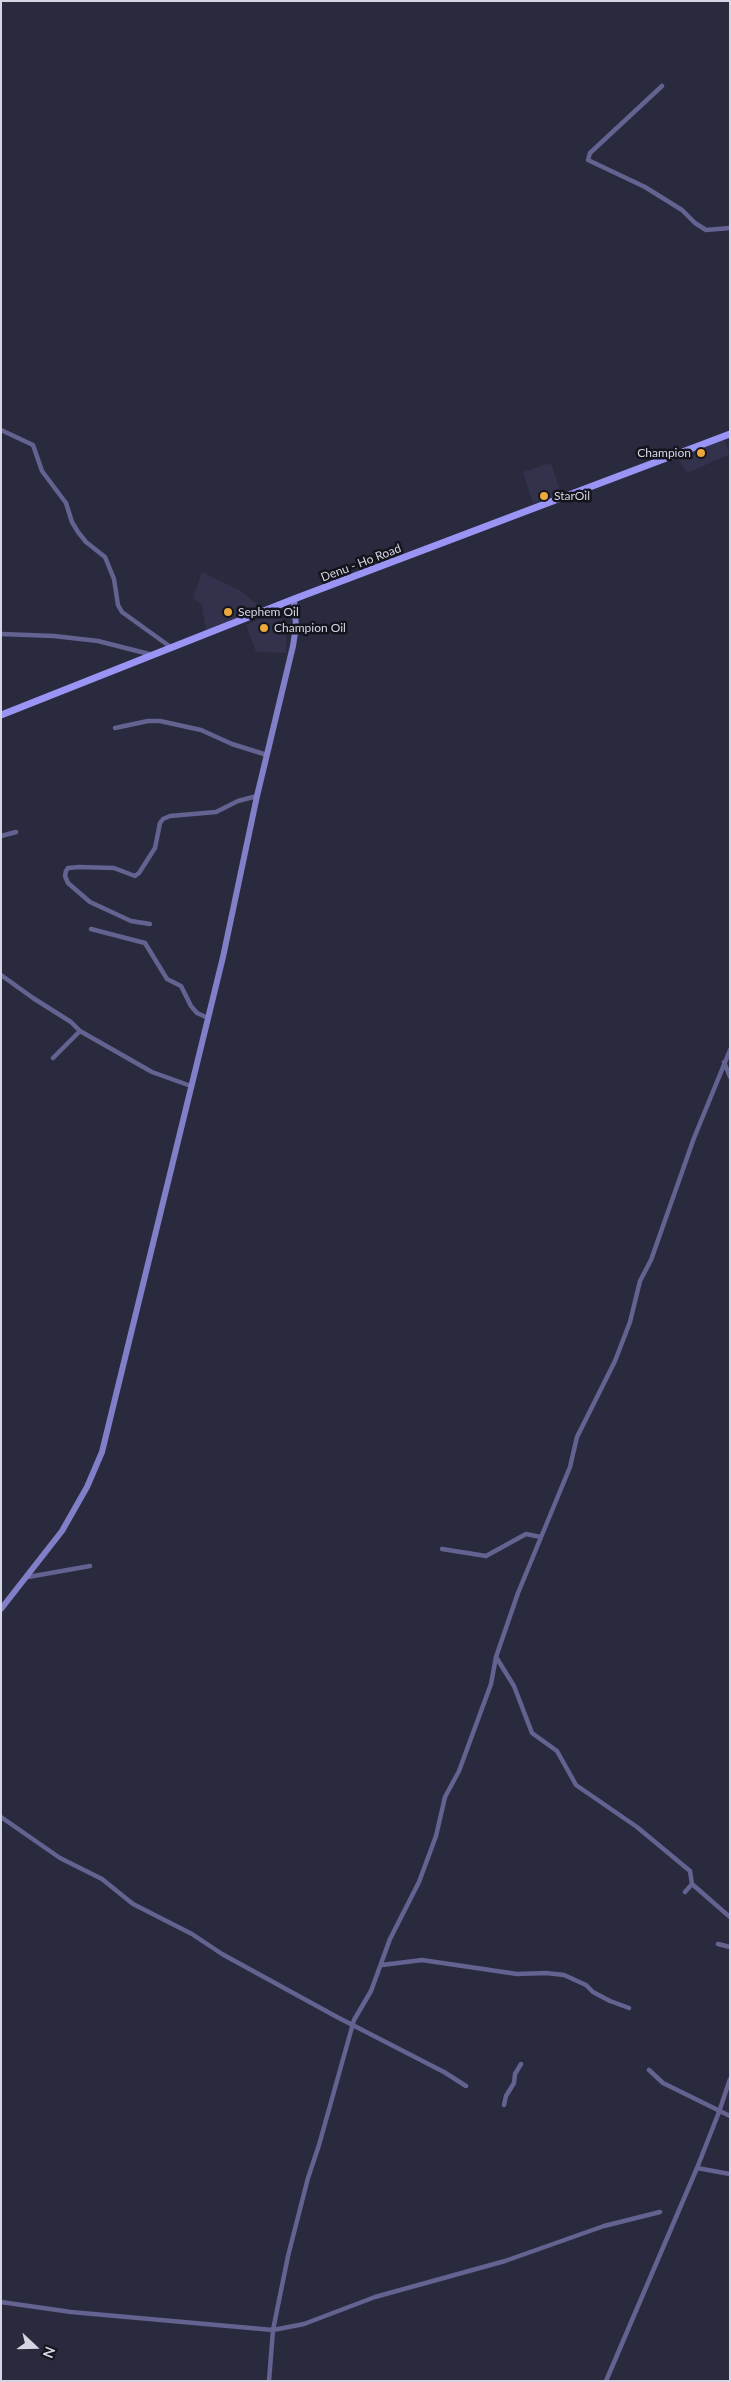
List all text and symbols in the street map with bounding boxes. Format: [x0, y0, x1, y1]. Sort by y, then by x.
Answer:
place label: Champion [637, 446, 691, 460]
marker: Champion [695, 447, 707, 459]
place label: StarOil [554, 489, 590, 503]
marker: StarOil [538, 490, 550, 502]
street label: Denu - Ho Road [319, 541, 403, 585]
place label: Sephem Oil [238, 605, 299, 619]
marker: Sephem Oil [222, 606, 234, 618]
place label: Champion Oil [274, 621, 346, 635]
marker: Champion Oil [258, 622, 270, 634]
north arrow [10, 2322, 60, 2372]
text: N [40, 2344, 59, 2361]

